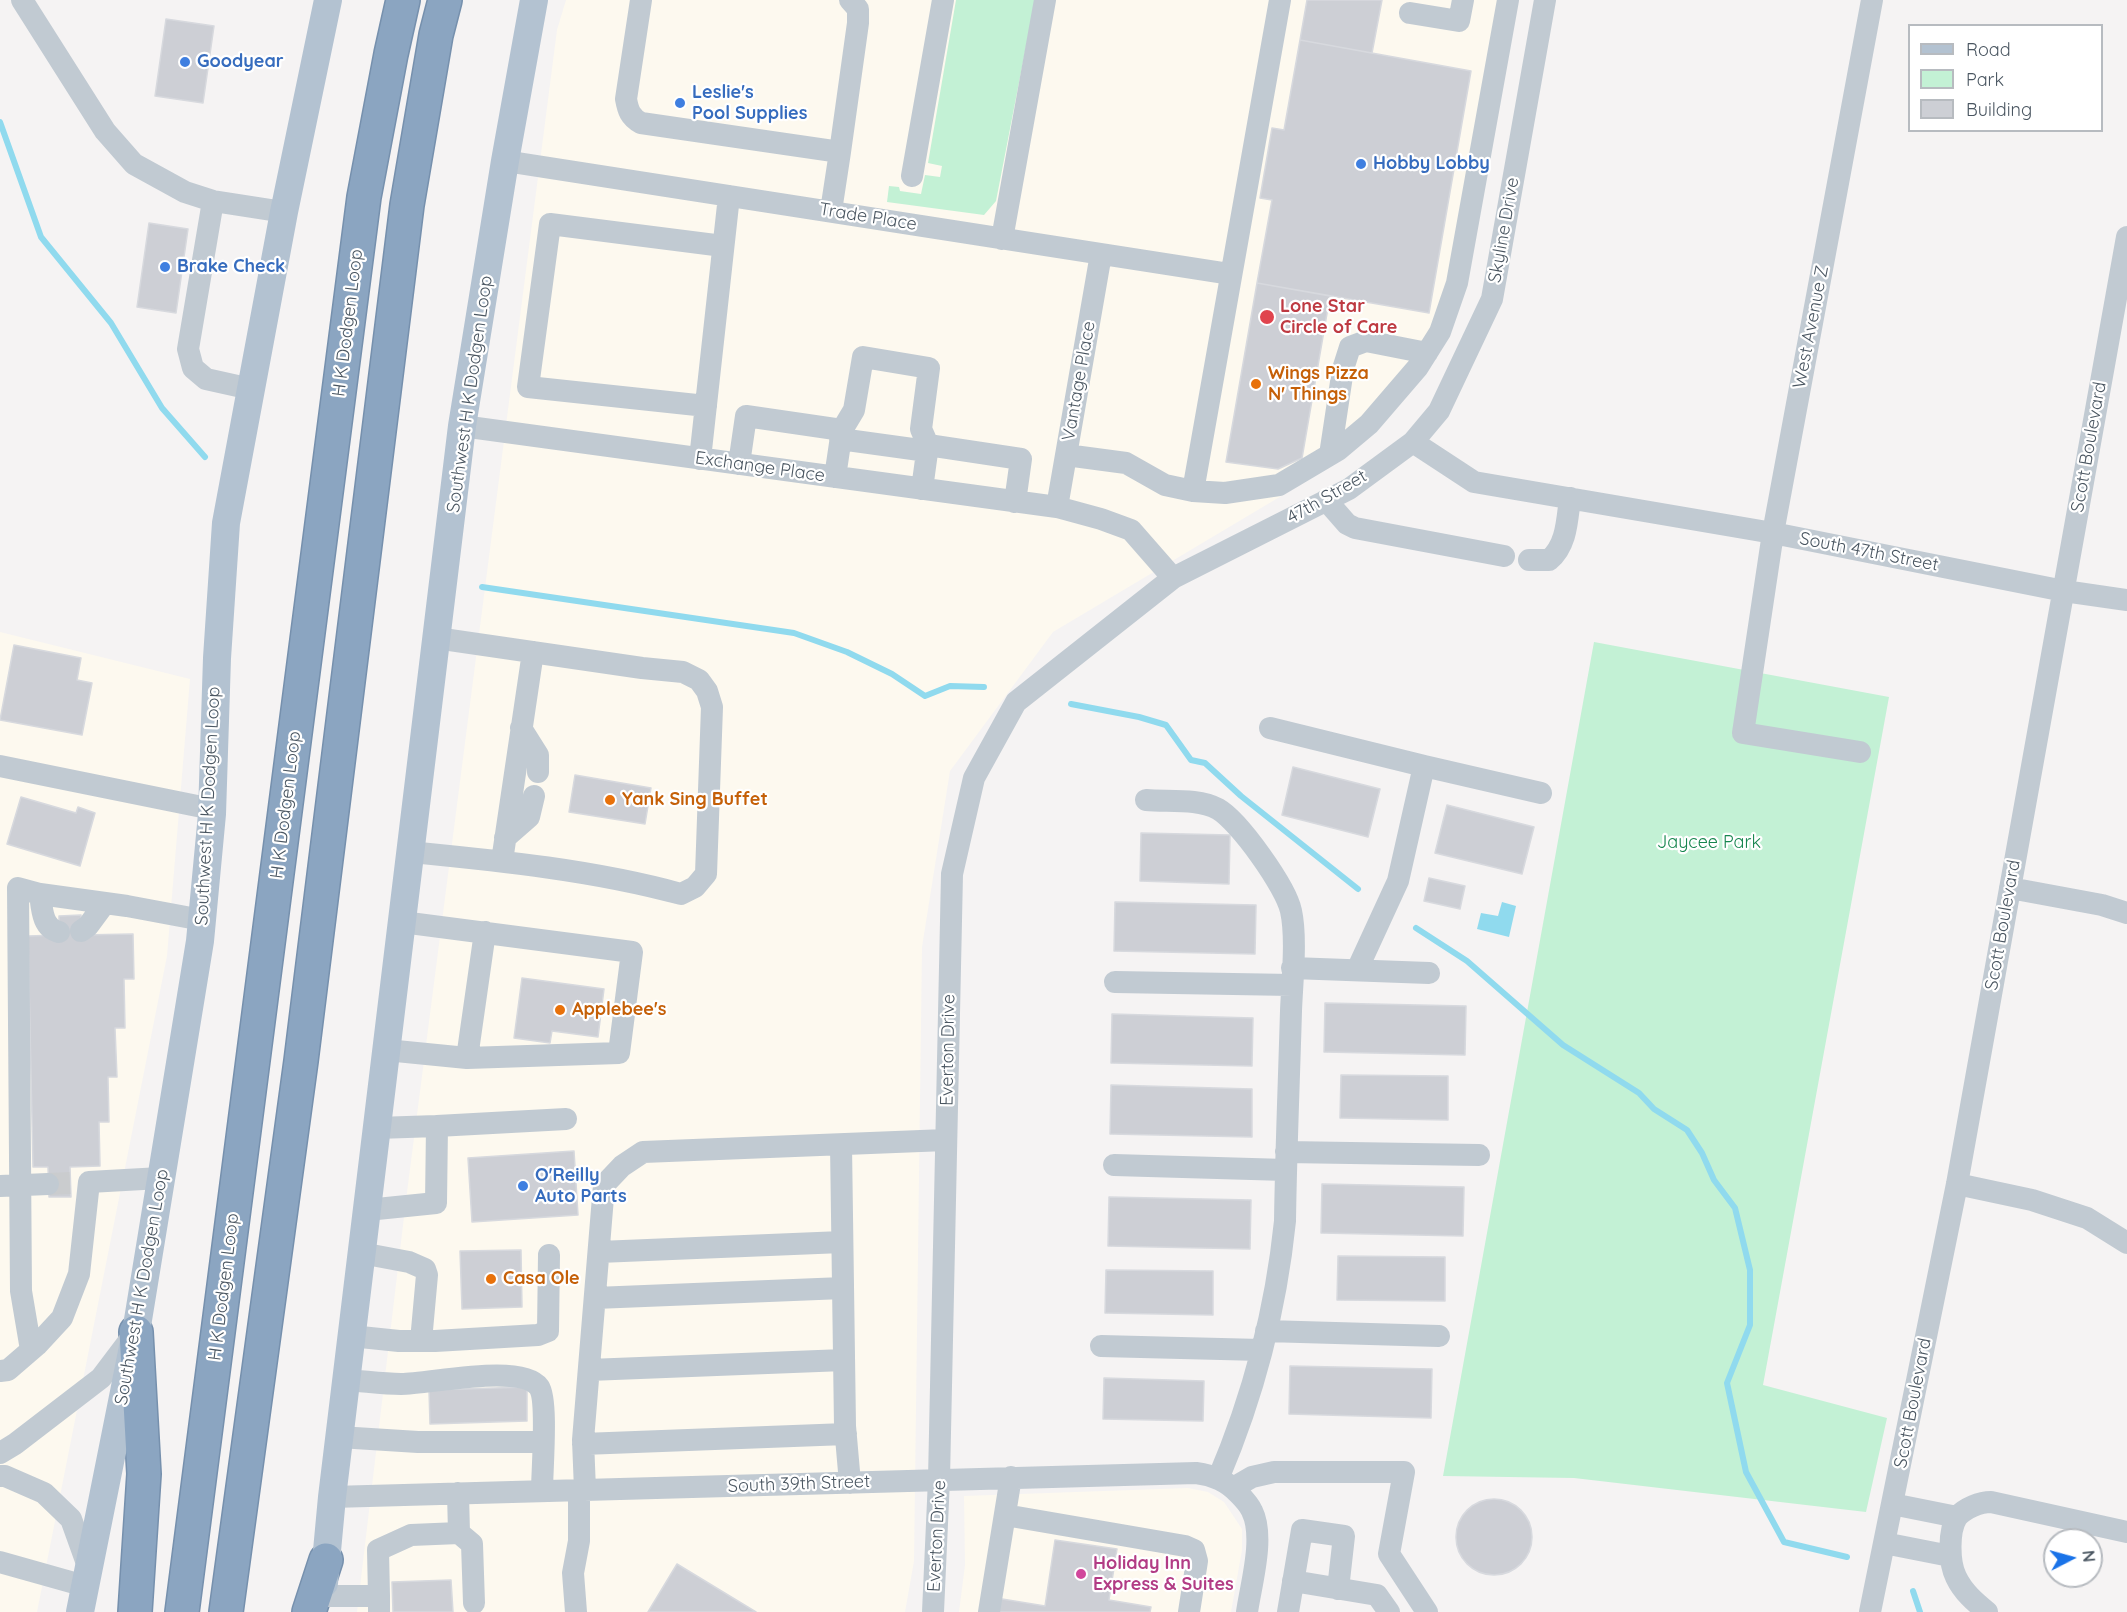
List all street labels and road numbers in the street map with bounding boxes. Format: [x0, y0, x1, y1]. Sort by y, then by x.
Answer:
street label: Skyline Drive [1484, 176, 1524, 284]
street label: Trade Place [818, 199, 918, 235]
street label: H K Dodgen Loop [328, 248, 368, 398]
street label: West Avenue Z [1788, 264, 1834, 390]
street label: Southwest H K Dodgen Loop [443, 274, 497, 514]
street label: Vantage Place [1058, 319, 1100, 443]
street label: Scott Boulevard [2067, 380, 2111, 514]
street label: Exchange Place [694, 447, 826, 487]
street label: 47th Street [1283, 465, 1371, 529]
street label: South 47th Street [1798, 528, 1940, 576]
street label: Southwest H K Dodgen Loop [191, 686, 225, 926]
street label: H K Dodgen Loop [266, 730, 306, 880]
street label: Scott Boulevard [1981, 858, 2025, 992]
street label: Everton Drive [936, 994, 960, 1106]
street label: Southwest H K Dodgen Loop [111, 1167, 173, 1407]
street label: H K Dodgen Loop [204, 1212, 244, 1362]
street label: Scott Boulevard [1890, 1336, 1936, 1470]
street label: South 39th Street [727, 1471, 871, 1497]
street label: Everton Drive [923, 1480, 951, 1592]

